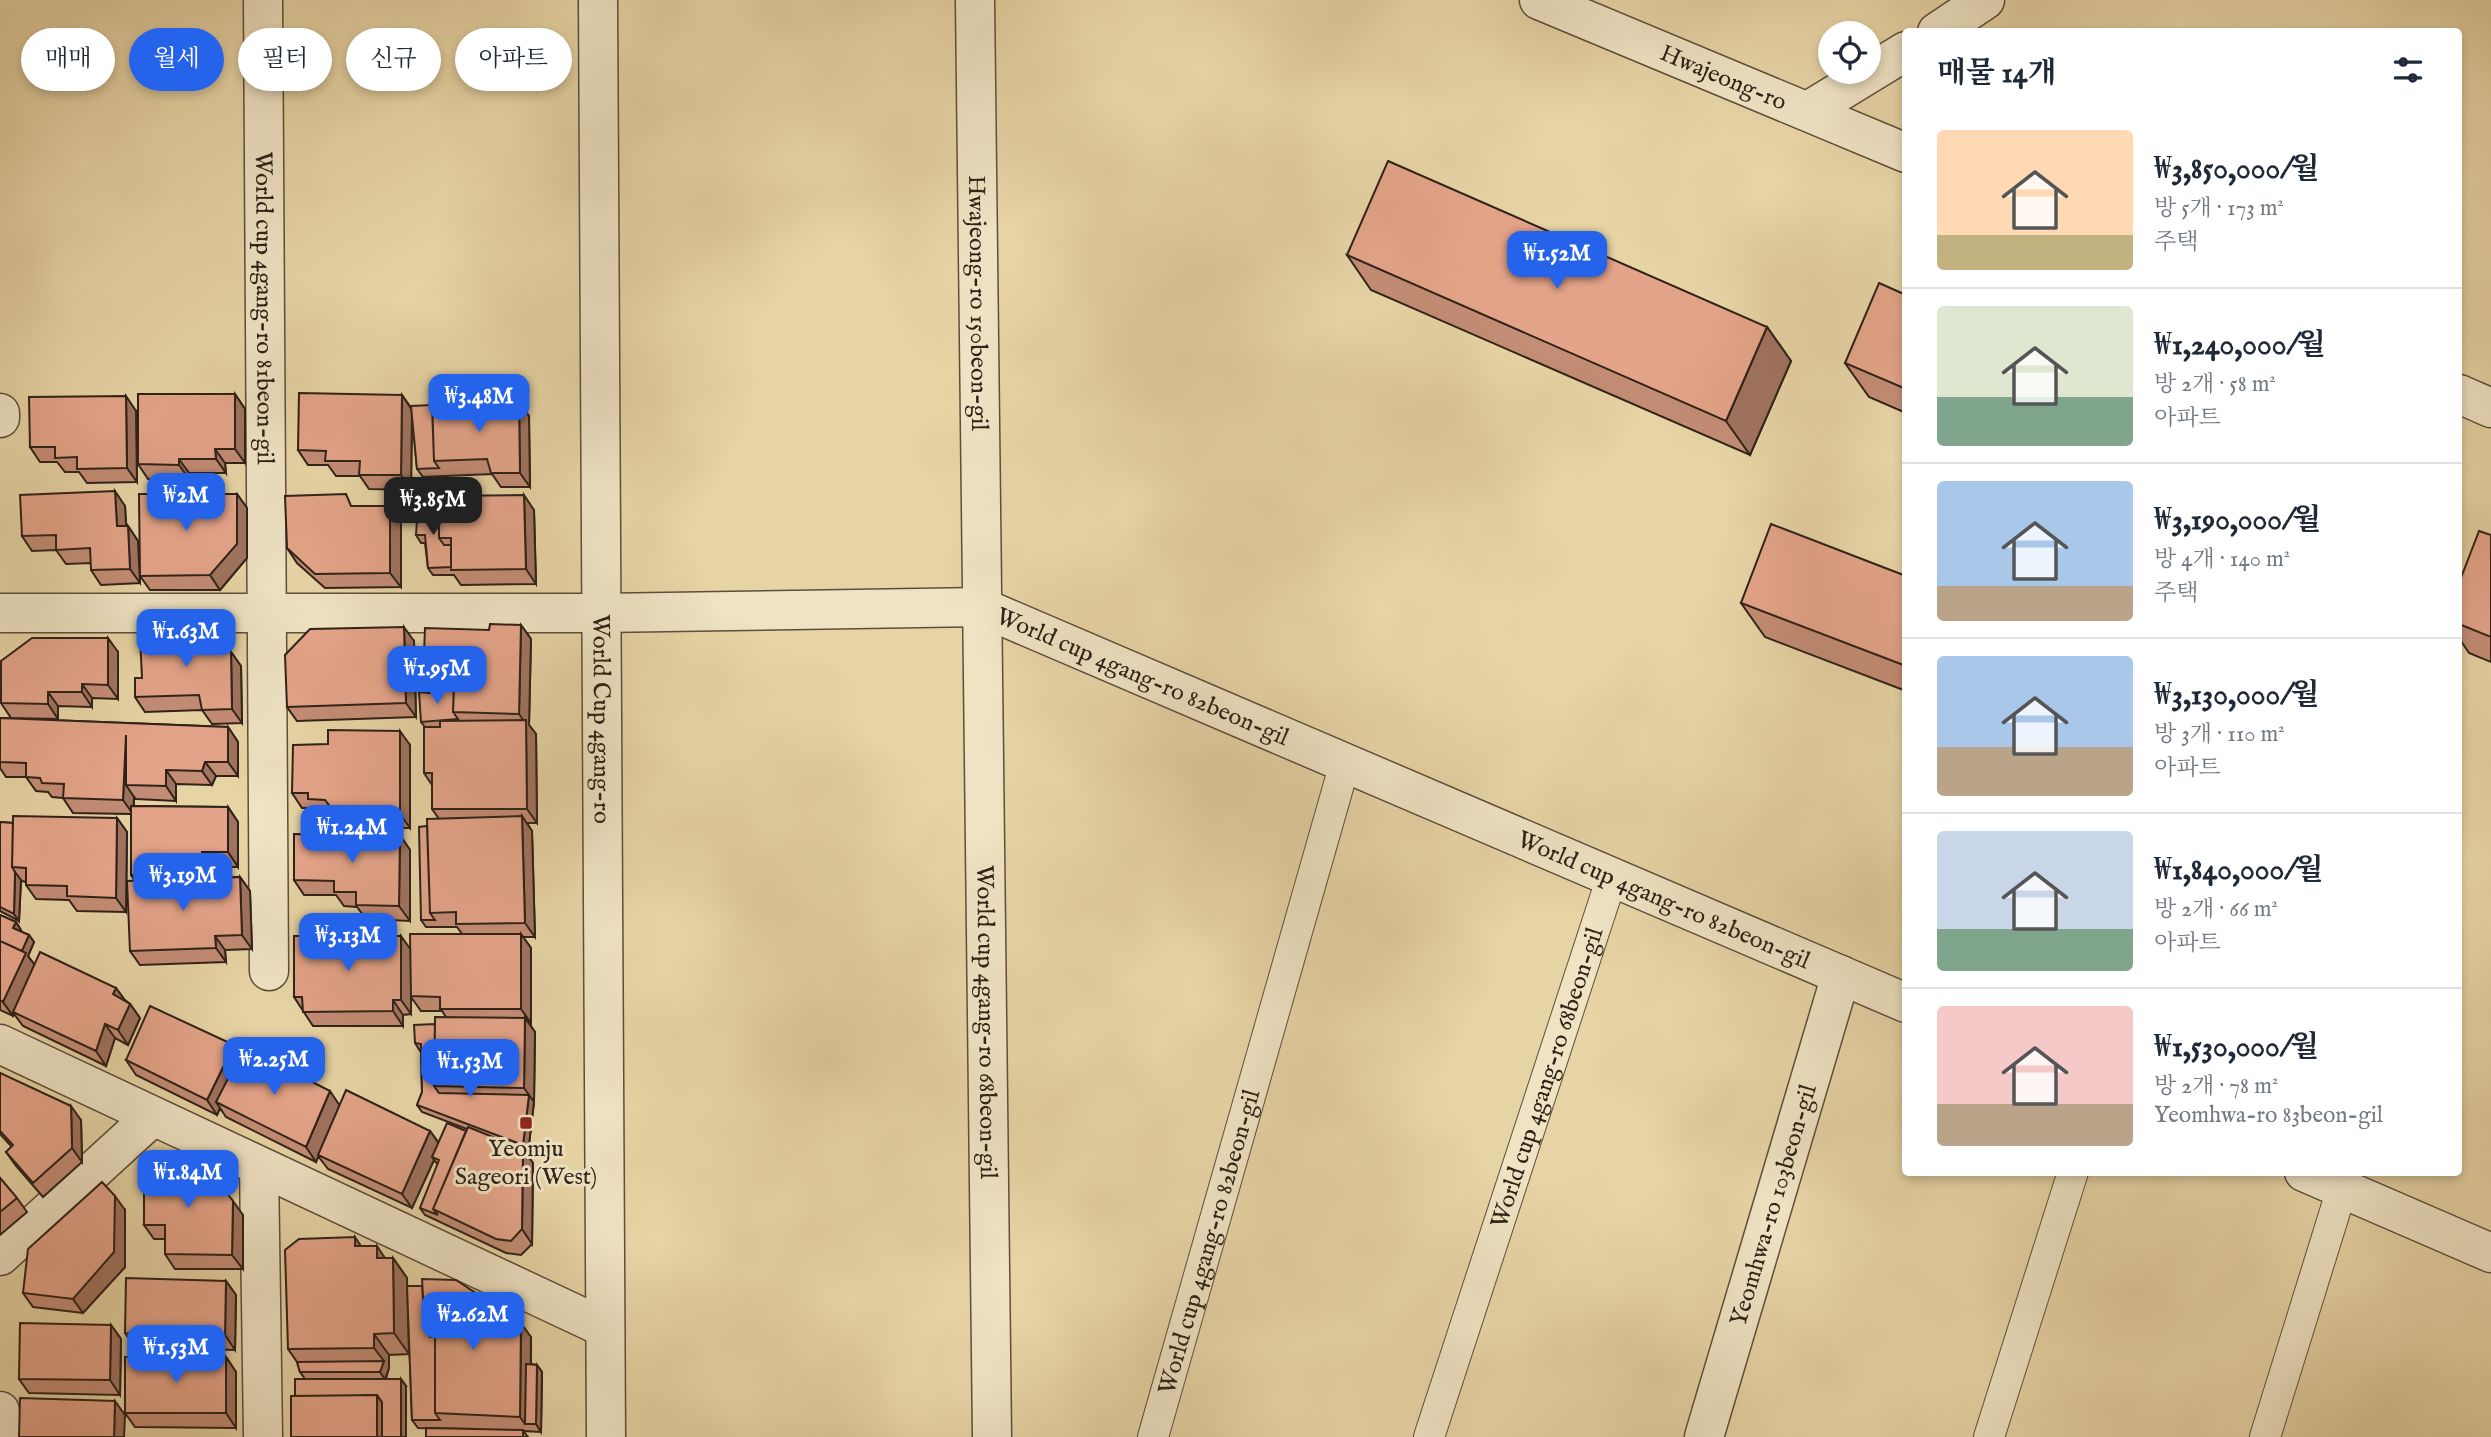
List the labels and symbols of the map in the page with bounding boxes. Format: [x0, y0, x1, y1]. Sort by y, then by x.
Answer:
street label: Hwajeong-ro [1655, 38, 1791, 119]
street label: World cup 4gang-ro 81beon-gil [247, 151, 280, 465]
street label: Hwajeong-ro 150beon-gil [960, 175, 994, 431]
pin: ₩1.52M [1500, 232, 1614, 291]
pin: ₩3.48M [422, 374, 536, 434]
pin: ₩2M [152, 474, 220, 533]
pin: ₩3.85M [376, 477, 490, 537]
street label: World cup 4gang-ro 82beon-gil [991, 601, 1294, 754]
pin: ₩1.63M [129, 610, 243, 669]
street label: World Cup 4gang-ro [584, 614, 617, 824]
pin: ₩1.95M [380, 646, 494, 706]
pin: ₩1.24M [295, 806, 409, 865]
street label: World cup 4gang-ro 82beon-gil [1512, 824, 1815, 977]
pin: ₩3.19M [126, 853, 240, 913]
street label: World cup 4gang-ro 68beon-gil [968, 865, 1003, 1180]
pin: ₩3.13M [291, 914, 405, 973]
street label: World cup 4gang-ro 68beon-gil [1484, 924, 1612, 1232]
pin: ₩2.25M [217, 1038, 331, 1097]
pin: ₩1.53M [413, 1040, 527, 1099]
street label: Yeomhwa-ro 103beon-gil [1724, 1081, 1825, 1330]
street label: World cup 4gang-ro 82beon-gil [1152, 1086, 1268, 1398]
marker: Yeomju Sageori (West) [518, 1115, 534, 1131]
place label: Yeomju Sageori (West) [455, 1134, 597, 1193]
pin: ₩1.84M [131, 1150, 245, 1210]
pin: ₩2.62M [416, 1292, 530, 1352]
pin: ₩1.53M [119, 1326, 233, 1385]

